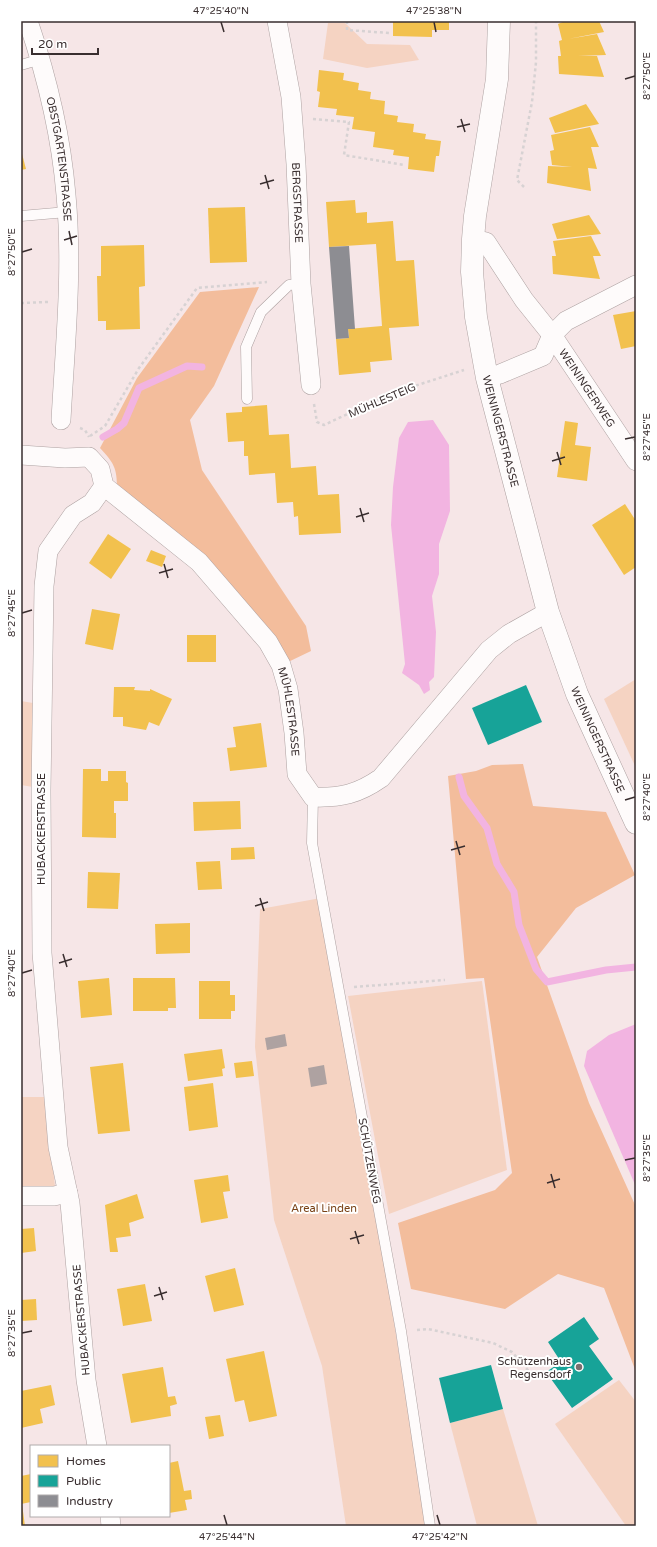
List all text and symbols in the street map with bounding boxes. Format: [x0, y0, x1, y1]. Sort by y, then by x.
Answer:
text: 47°25'40"N [193, 5, 249, 17]
text: 47°25'38"N [406, 5, 462, 17]
scale bar [32, 30, 98, 56]
text: 20 m [38, 37, 67, 51]
text: 8°27'50"E [641, 52, 653, 100]
street label: OBSTGARTENSTRASSE [43, 95, 74, 222]
street label: BERGSTRASSE [289, 162, 305, 243]
text: 8°27'50"E [6, 228, 18, 276]
street label: WEININGERWEG [556, 346, 618, 430]
street label: WEININGERSTRASSE [480, 374, 521, 489]
street label: MÜHLESTEIG [346, 380, 418, 421]
text: 8°27'45"E [641, 413, 653, 461]
text: 8°27'45"E [6, 589, 18, 637]
street label: MÜHLESTRASSE [275, 665, 302, 757]
street label: WEININGERSTRASSE [568, 685, 627, 795]
street label: HUBACKERSTRASSE [35, 773, 48, 885]
text: 8°27'40"E [641, 773, 653, 821]
text: 8°27'40"E [6, 949, 18, 997]
street label: SCHÜTZENWEG [356, 1117, 383, 1205]
text: 8°27'35"E [641, 1134, 653, 1182]
park label: Areal Linden [291, 1202, 357, 1215]
street label: HUBACKERSTRASSE [70, 1264, 93, 1376]
text: 8°27'35"E [6, 1309, 18, 1357]
place label: Schützenhaus Regensdorf [498, 1355, 572, 1381]
marker: Schützenhaus Regensdorf [574, 1362, 584, 1372]
legend [30, 1445, 170, 1517]
text: Homes [66, 1454, 106, 1468]
text: Public [66, 1474, 101, 1488]
text: Industry [66, 1494, 113, 1508]
text: 47°25'44"N [199, 1531, 255, 1543]
text: 47°25'42"N [412, 1531, 468, 1543]

